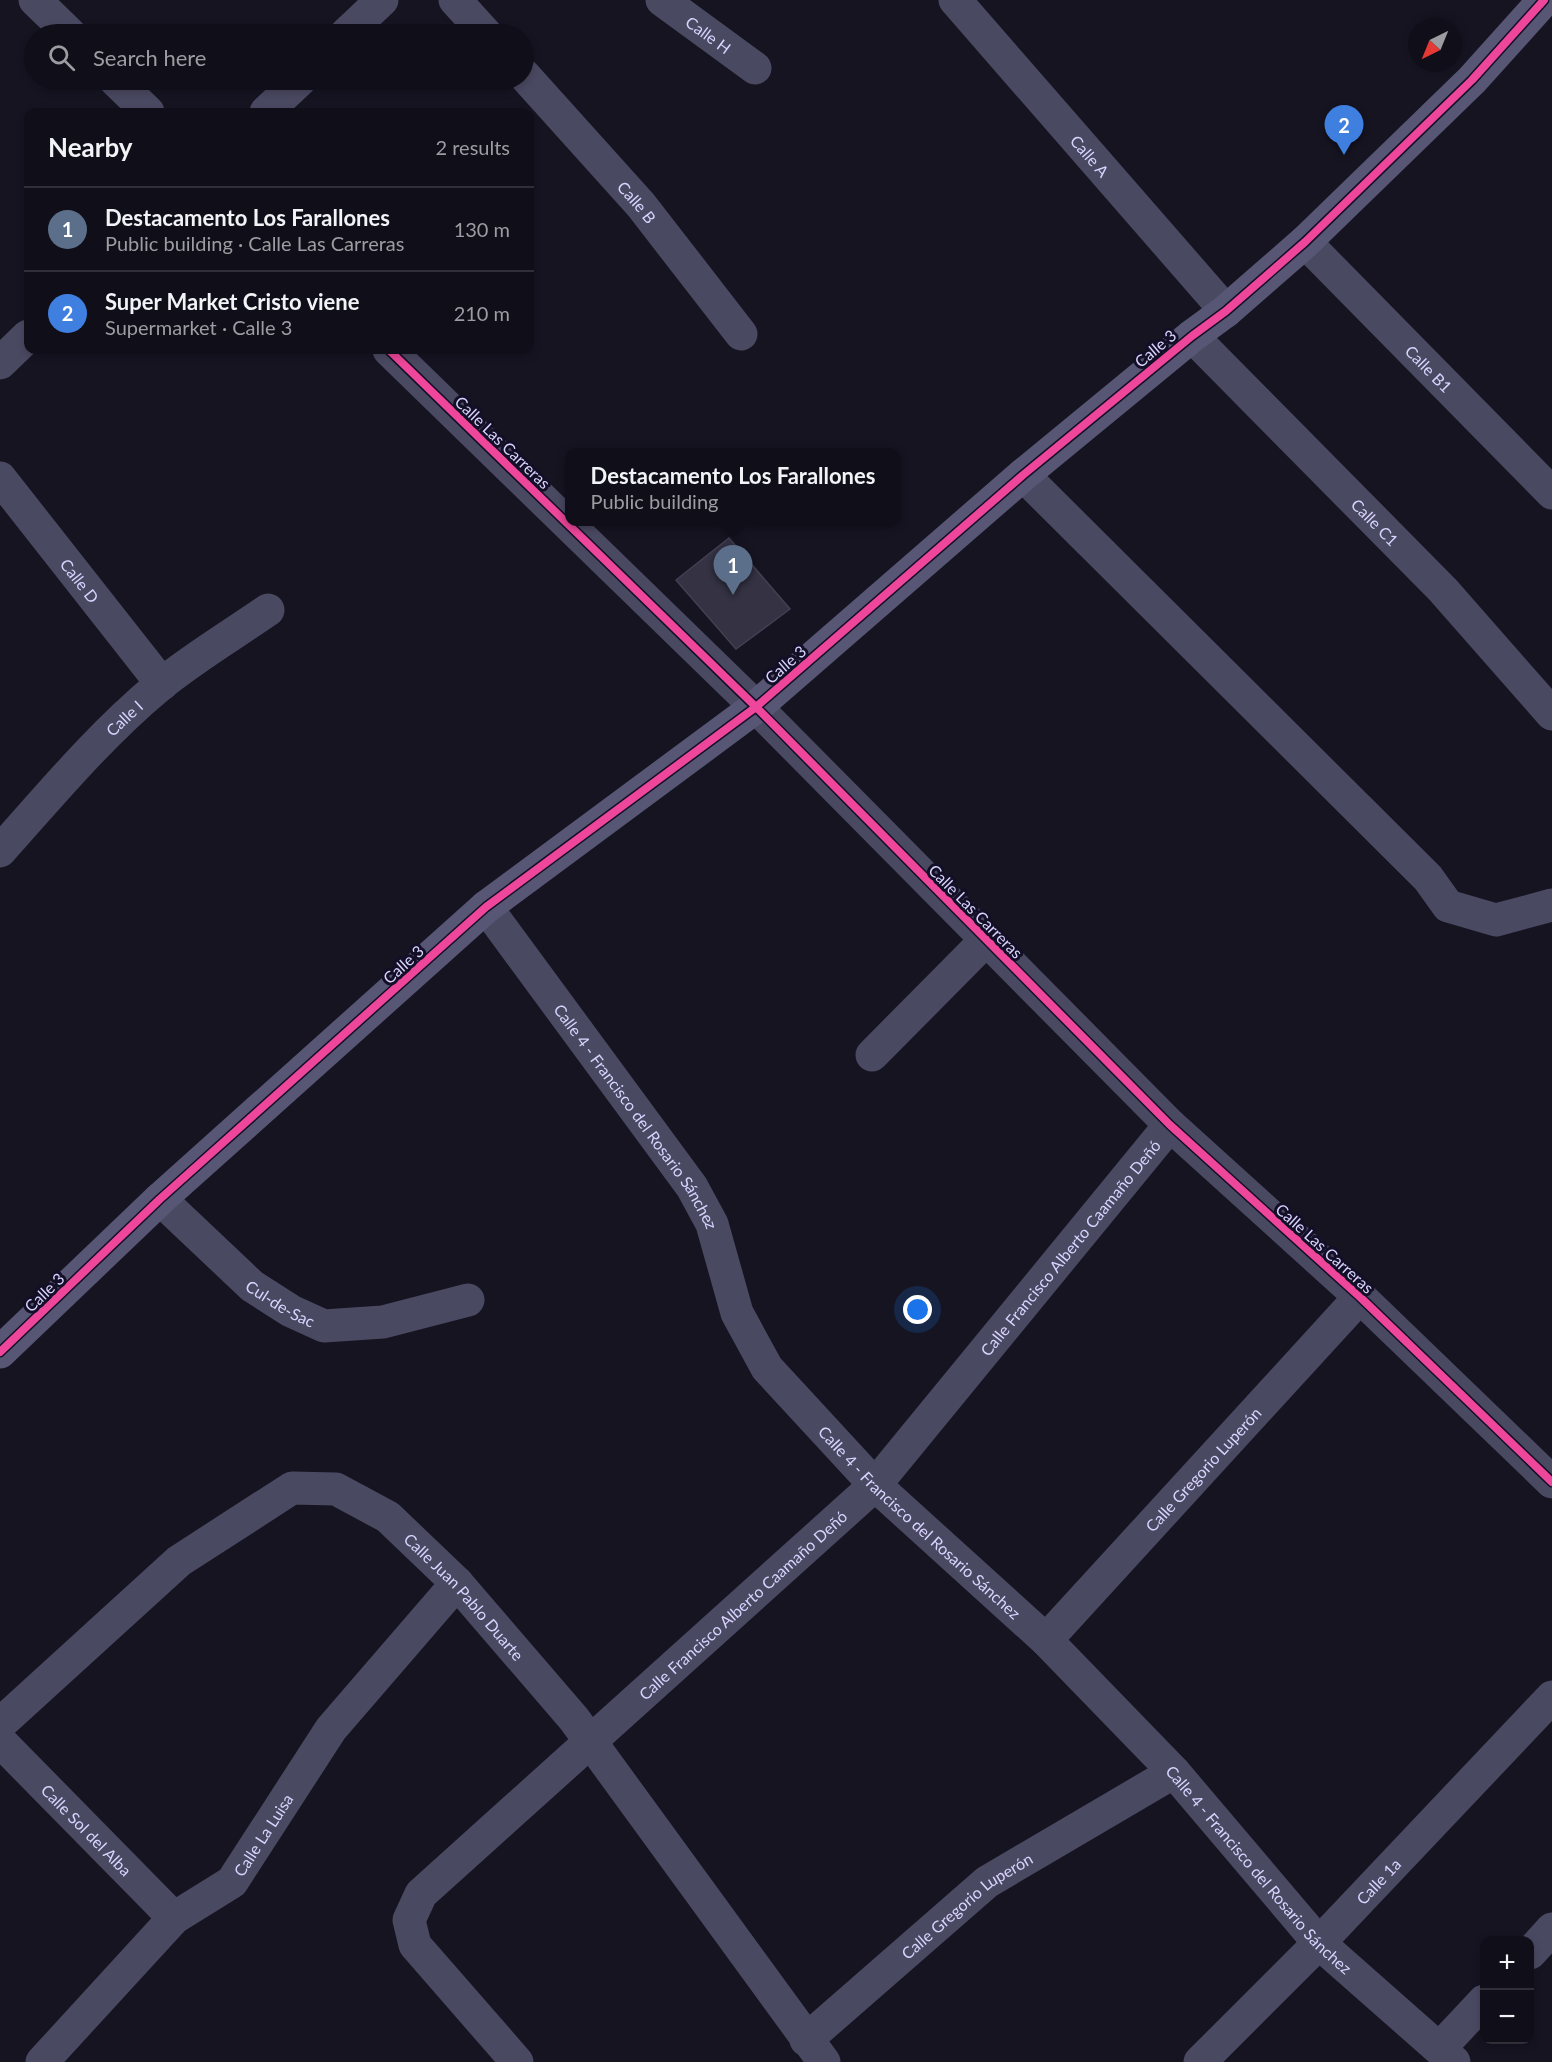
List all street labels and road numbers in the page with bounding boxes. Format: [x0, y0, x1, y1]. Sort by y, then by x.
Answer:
street label: Calle H [683, 12, 735, 57]
street label: Calle A [1067, 131, 1114, 180]
street label: Calle B [614, 177, 661, 226]
street label: Calle 3 [1131, 325, 1179, 371]
street label: Calle B1 [1402, 341, 1456, 396]
street label: Calle Las Carreras [451, 392, 555, 492]
street label: Calle C1 [1348, 494, 1403, 549]
street label: Calle D [57, 554, 104, 606]
street label: Calle 3 [761, 641, 809, 687]
street label: Calle I [101, 696, 146, 739]
street label: Calle Las Carreras [925, 860, 1027, 962]
street label: Calle 3 [379, 941, 427, 987]
street label: Calle 4 - Francisco del Rosario Sánchez [551, 1000, 722, 1231]
street label: Calle Francisco Alberto Caamaño Deñó [976, 1135, 1164, 1359]
street label: Calle Las Carreras [1272, 1199, 1378, 1297]
street label: Calle 3 [20, 1268, 68, 1316]
street label: Cul-de-Sac [243, 1275, 318, 1330]
street label: Calle Gregorio Luperón [1141, 1403, 1264, 1535]
street label: Calle 4 - Francisco del Rosario Sánchez [815, 1421, 1025, 1622]
street label: Calle Francisco Alberto Caamaño Deñó [634, 1506, 850, 1703]
street label: Calle Juan Pablo Duarte [401, 1529, 528, 1664]
street label: Calle 4 - Francisco del Rosario Sánchez [1163, 1761, 1356, 1977]
street label: Calle Sol del Alba [38, 1780, 136, 1879]
street label: Calle La Luisa [229, 1790, 296, 1879]
street label: Calle Gregorio Luperón [897, 1848, 1036, 1962]
street label: Calle 1a [1352, 1854, 1404, 1908]

